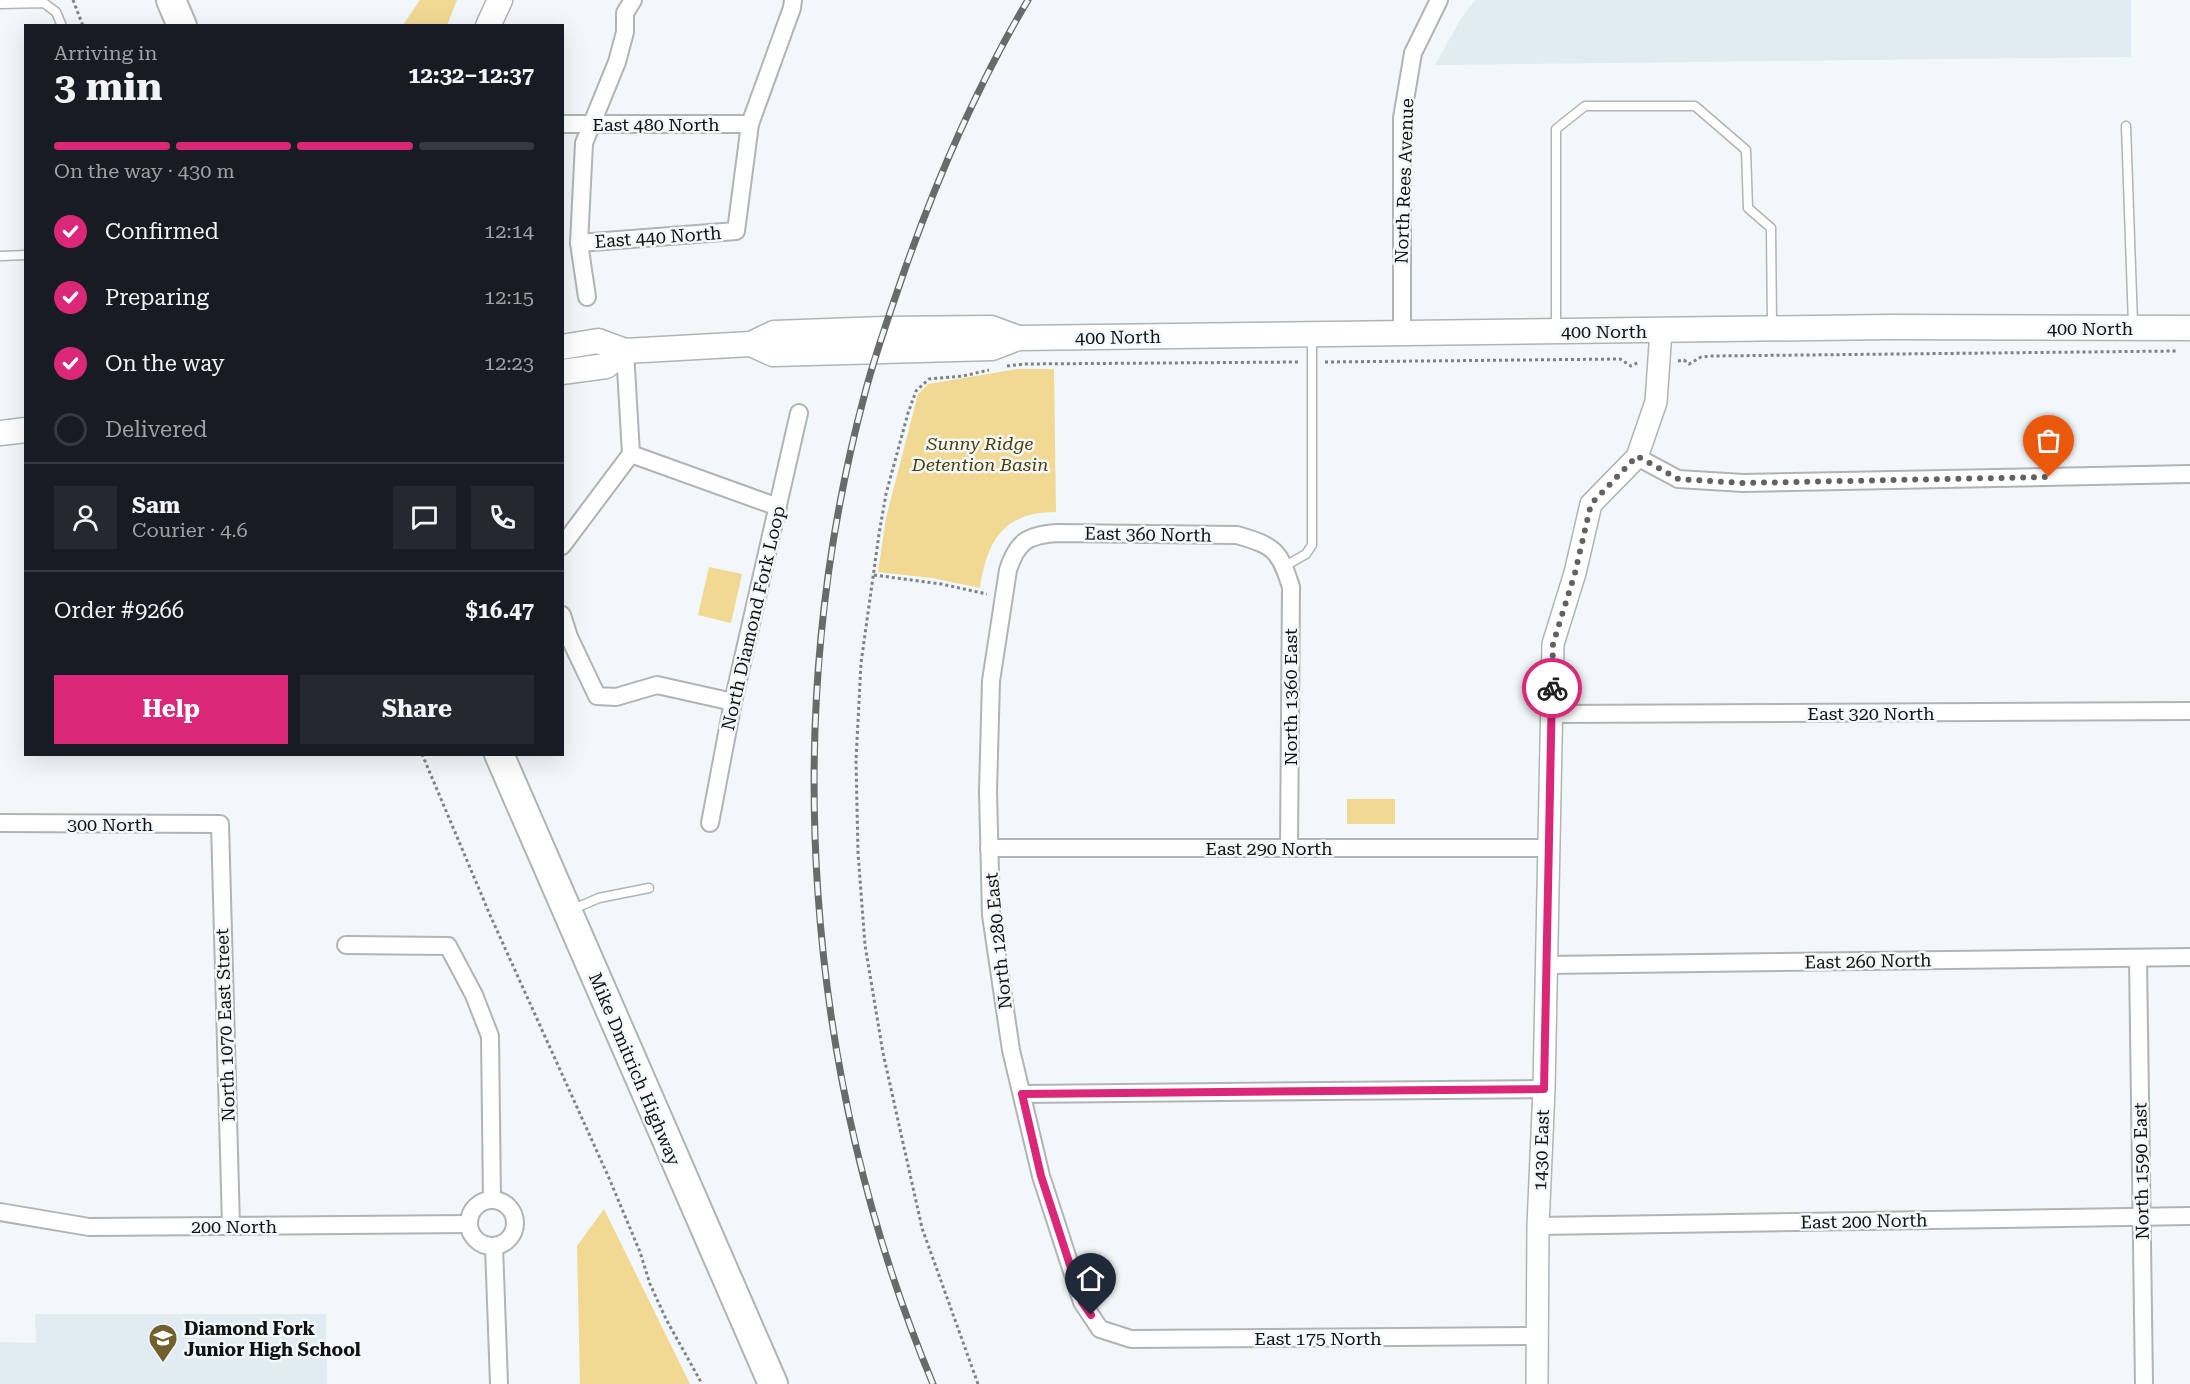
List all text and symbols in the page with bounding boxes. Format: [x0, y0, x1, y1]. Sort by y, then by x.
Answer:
text: Arriving in [54, 41, 157, 65]
text: 12:32–12:37 [408, 63, 534, 88]
text: 3 min [54, 64, 162, 110]
street label: North Rees Avenue [1391, 98, 1417, 264]
street label: East 480 North [592, 114, 720, 135]
text: On the way · 430 m [54, 159, 235, 183]
icon: check [54, 215, 87, 248]
text: Confirmed [105, 219, 219, 244]
text: 12:14 [484, 219, 534, 243]
street label: East 440 North [594, 222, 723, 252]
icon: check [54, 281, 87, 314]
text: Preparing [105, 285, 209, 310]
text: 12:15 [484, 285, 534, 309]
street label: 400 North [2047, 318, 2133, 339]
street label: 400 North [1561, 321, 1647, 342]
street label: 400 North [1075, 326, 1162, 348]
icon: check [54, 347, 87, 380]
text: On the way [105, 351, 225, 376]
text: 12:23 [484, 351, 534, 375]
pin [2023, 415, 2074, 477]
text: Delivered [105, 417, 207, 442]
icon: bag [2032, 424, 2065, 457]
park label: Sunny Ridge Detention Basin [911, 433, 1048, 475]
button: person [54, 486, 117, 549]
button: chat [393, 486, 456, 549]
button: phone [471, 486, 534, 549]
text: Sam [132, 493, 180, 518]
street label: North Diamond Fork Loop [717, 504, 789, 732]
text: Courier · 4.6 [132, 518, 248, 542]
street label: East 360 North [1084, 522, 1212, 546]
text: Order #9266 [54, 598, 184, 623]
text: $16.47 [465, 598, 534, 623]
street label: North 1360 East [1280, 628, 1301, 766]
courier [1522, 658, 1582, 718]
icon: bike [1536, 672, 1569, 705]
button: Help [54, 675, 288, 744]
button: Share [300, 675, 534, 744]
street label: East 320 North [1807, 703, 1935, 724]
street label: 300 North [67, 814, 153, 835]
street label: East 290 North [1205, 838, 1333, 859]
street label: North 1280 East [980, 871, 1016, 1010]
street label: North 1070 East Street [211, 928, 239, 1122]
street label: East 260 North [1804, 949, 1932, 973]
street label: Mike Dmitrich Highway [585, 969, 685, 1169]
street label: North 1590 East [2129, 1102, 2153, 1240]
street label: 1430 East [1529, 1109, 1553, 1191]
street label: East 200 North [1800, 1209, 1928, 1233]
street label: 200 North [191, 1216, 277, 1237]
pin [1065, 1253, 1116, 1315]
icon: home [1074, 1262, 1107, 1295]
place label: Diamond Fork Junior High School [184, 1318, 361, 1360]
school or university icon: Diamond Fork Junior High School [147, 1322, 179, 1364]
street label: East 175 North [1254, 1328, 1382, 1349]

